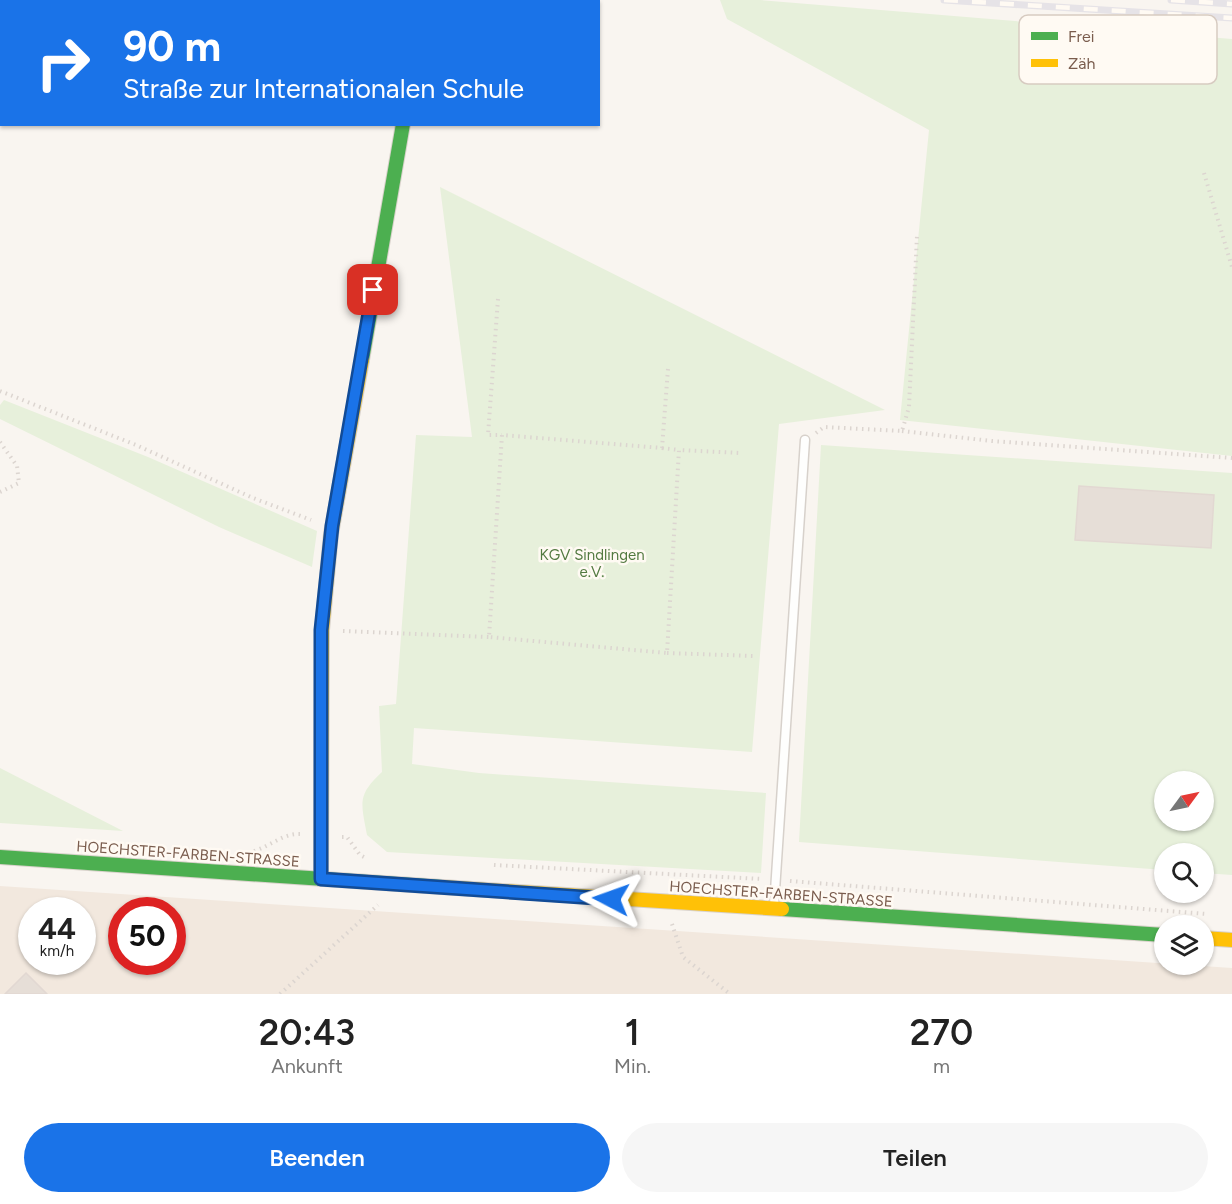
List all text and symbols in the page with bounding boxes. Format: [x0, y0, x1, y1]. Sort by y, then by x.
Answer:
legend [1019, 15, 1217, 84]
text: 90 m [123, 21, 221, 72]
icon: right [24, 24, 102, 102]
text: Frei [1068, 27, 1094, 46]
text: Zäh [1068, 54, 1095, 73]
text: Straße zur Internationalen Schule [123, 72, 524, 105]
pin [347, 264, 398, 315]
icon: arrive [356, 273, 389, 306]
park label: KGV Sindlingen e.V. [539, 546, 645, 581]
north arrow [1154, 771, 1214, 831]
map controls [1154, 771, 1214, 975]
street label: HOECHSTER-FARBEN-STRASSE [76, 837, 300, 871]
button: search [1154, 843, 1214, 903]
position arrow [579, 867, 643, 931]
street label: HOECHSTER-FARBEN-STRASSE [669, 877, 893, 911]
speed limit sign: 50 [108, 897, 186, 975]
text: 44 [38, 910, 76, 947]
button: layers [1154, 915, 1214, 975]
text: km/h [40, 942, 74, 960]
text: 20:43 [259, 1011, 355, 1054]
text: 1 [625, 1011, 640, 1054]
text: 270 [910, 1011, 973, 1054]
text: Ankunft [271, 1054, 343, 1078]
text: Min. [614, 1054, 651, 1078]
text: m [933, 1054, 950, 1078]
button: Beenden [24, 1123, 610, 1192]
button: Teilen [622, 1123, 1208, 1192]

